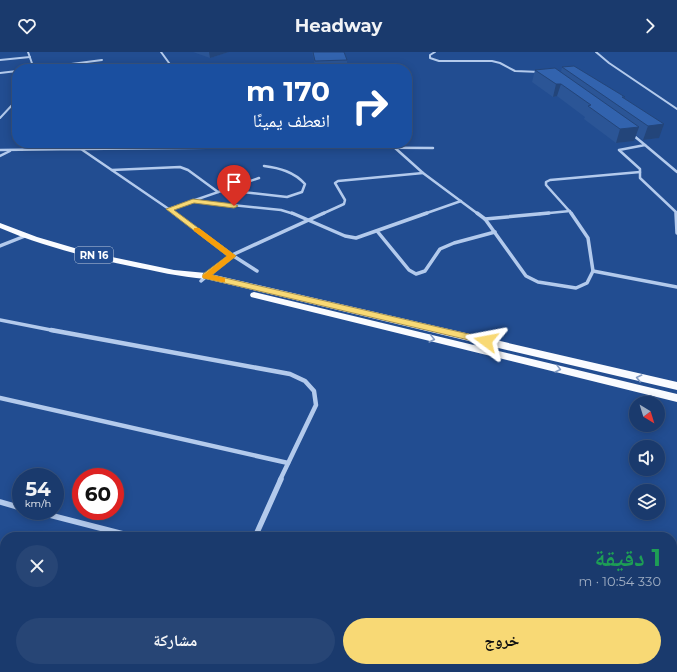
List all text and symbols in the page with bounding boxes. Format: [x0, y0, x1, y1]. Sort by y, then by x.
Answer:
icon: heart [16, 15, 38, 37]
text: Headway [295, 15, 382, 37]
icon: forward [639, 15, 661, 37]
text: 170 m [246, 74, 330, 108]
icon: right [344, 80, 396, 132]
text: انعطف يمينًا [253, 110, 330, 132]
pin [217, 165, 251, 206]
icon: arrive [223, 171, 245, 193]
road number: RN 16 [75, 247, 113, 263]
position arrow [465, 320, 507, 362]
one-way arrow [429, 334, 435, 342]
one-way arrow [555, 365, 562, 373]
one-way arrow [636, 374, 642, 382]
north arrow [629, 396, 665, 432]
map controls [629, 396, 665, 520]
button: sound [629, 440, 665, 476]
speed limit sign: 60 [72, 468, 124, 520]
text: 54 [25, 477, 51, 501]
button: layers [629, 484, 665, 520]
text: km/h [25, 497, 51, 510]
text: 1 دقيقة [594, 543, 661, 572]
button: close [16, 545, 58, 587]
text: 330 m · 10:54 [578, 573, 661, 589]
button: مشاركة [16, 618, 335, 664]
button: خروج [343, 618, 661, 664]

